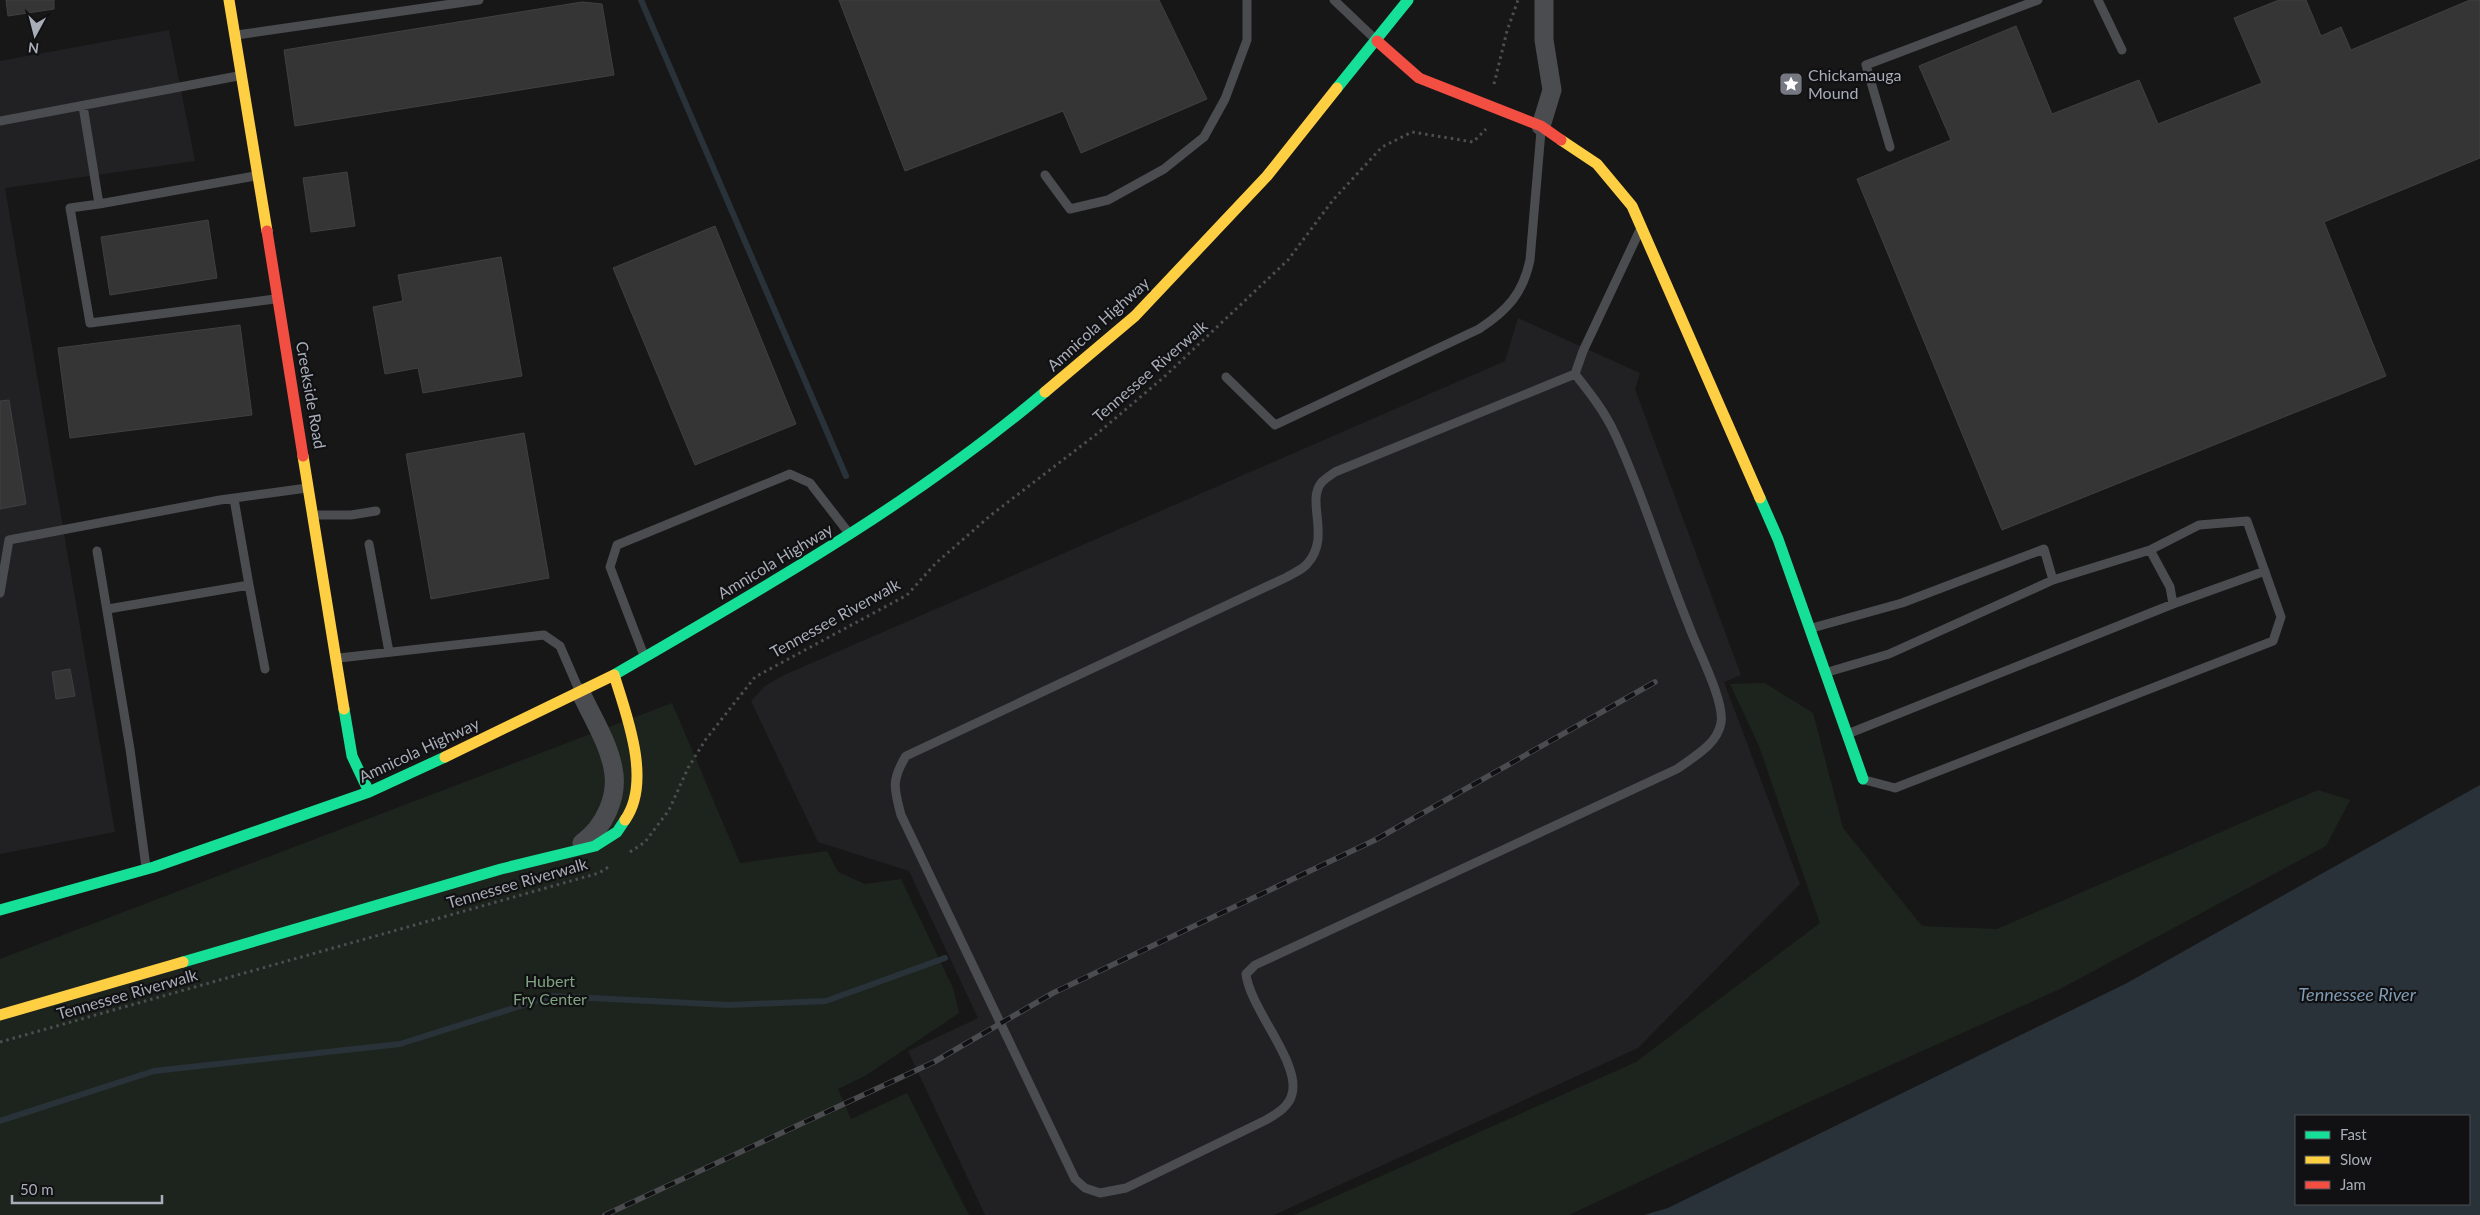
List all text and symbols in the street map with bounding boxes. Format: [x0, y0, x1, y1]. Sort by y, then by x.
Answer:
north arrow [10, 10, 60, 60]
text: N [27, 39, 40, 57]
place label: Chickamauga Mound [1808, 65, 1901, 102]
place icon: Chickamauga Mound [1778, 71, 1804, 97]
street label: Amnicola Highway [1043, 272, 1153, 374]
street label: Tennessee Riverwalk [1089, 315, 1211, 426]
street label: Creekside Road [293, 340, 330, 450]
street label: Amnicola Highway [714, 518, 836, 602]
street label: Tennessee Riverwalk [767, 574, 904, 661]
street label: Amnicola Highway [356, 713, 483, 786]
street label: Tennessee Riverwalk [444, 853, 590, 912]
street label: Tennessee Riverwalk [54, 964, 200, 1023]
park label: Hubert Fry Center [513, 971, 587, 1008]
water label: Tennessee River [2298, 983, 2417, 1005]
legend [2295, 1115, 2470, 1205]
text: Fast [2340, 1125, 2367, 1143]
text: Slow [2340, 1150, 2372, 1168]
scale bar [12, 1172, 162, 1204]
text: Jam [2340, 1175, 2366, 1193]
text: 50 m [20, 1180, 54, 1198]

